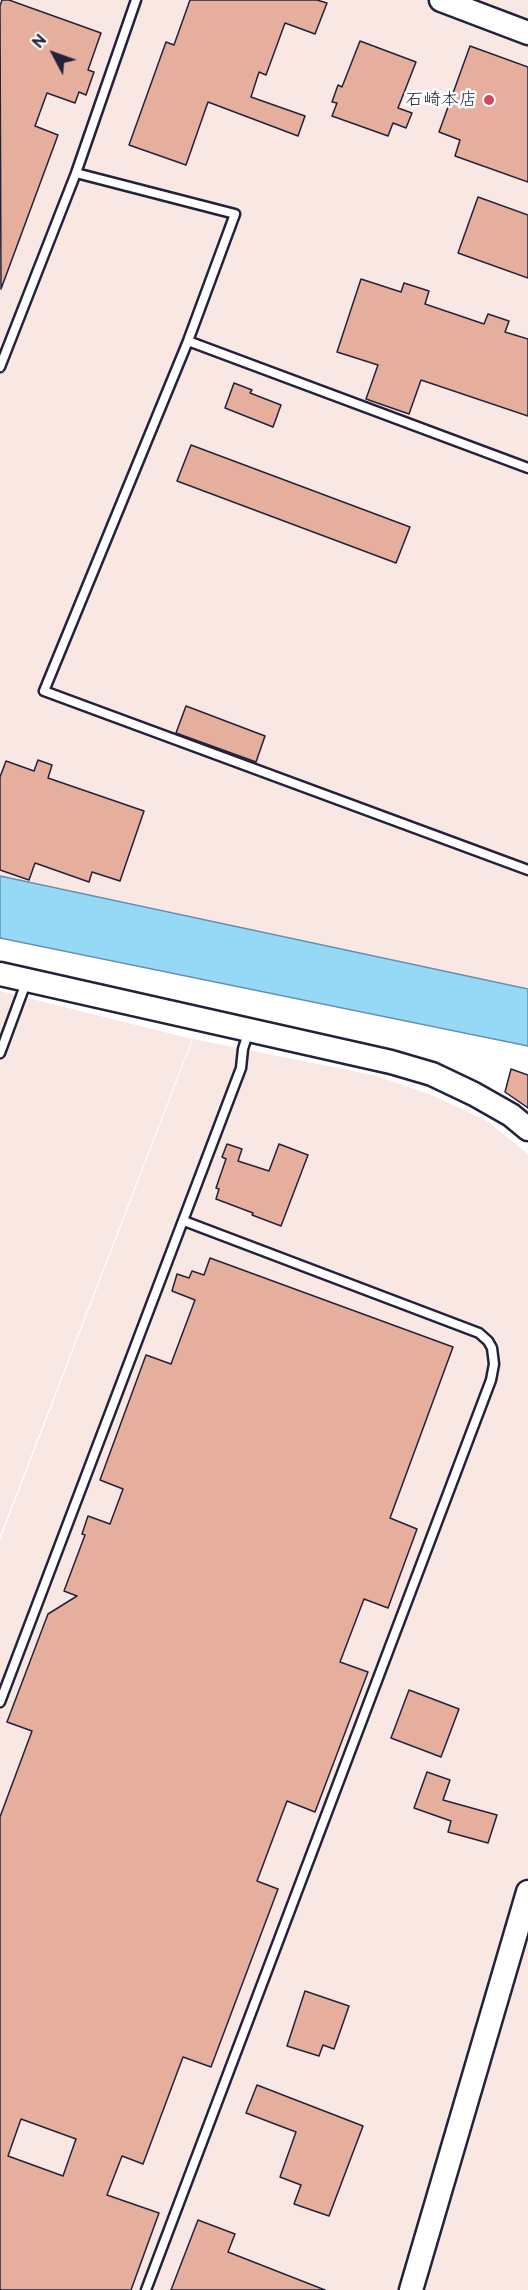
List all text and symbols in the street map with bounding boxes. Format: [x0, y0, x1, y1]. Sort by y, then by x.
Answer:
north arrow [24, 24, 84, 84]
text: N [29, 31, 51, 53]
place label: 石崎本店 [405, 89, 477, 111]
marker: 石崎本店 [482, 93, 496, 107]

